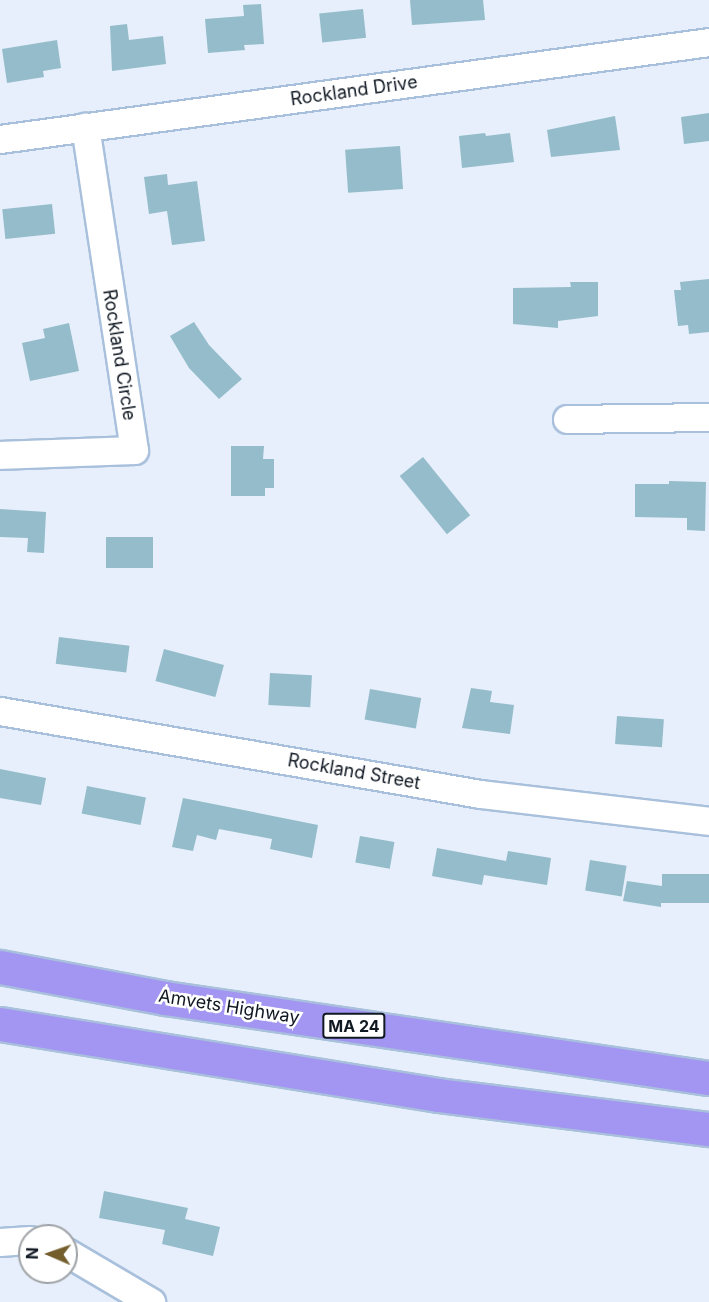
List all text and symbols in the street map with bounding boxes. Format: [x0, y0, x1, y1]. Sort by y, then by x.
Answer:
street label: Rockland Drive [289, 71, 419, 111]
street label: Rockland Circle [98, 288, 140, 422]
street label: Rockland Street [286, 750, 422, 794]
street label: Amvets Highway [157, 985, 301, 1029]
road number: MA 24 [321, 1013, 387, 1039]
north arrow [18, 1224, 78, 1284]
text: N [22, 1247, 42, 1260]

